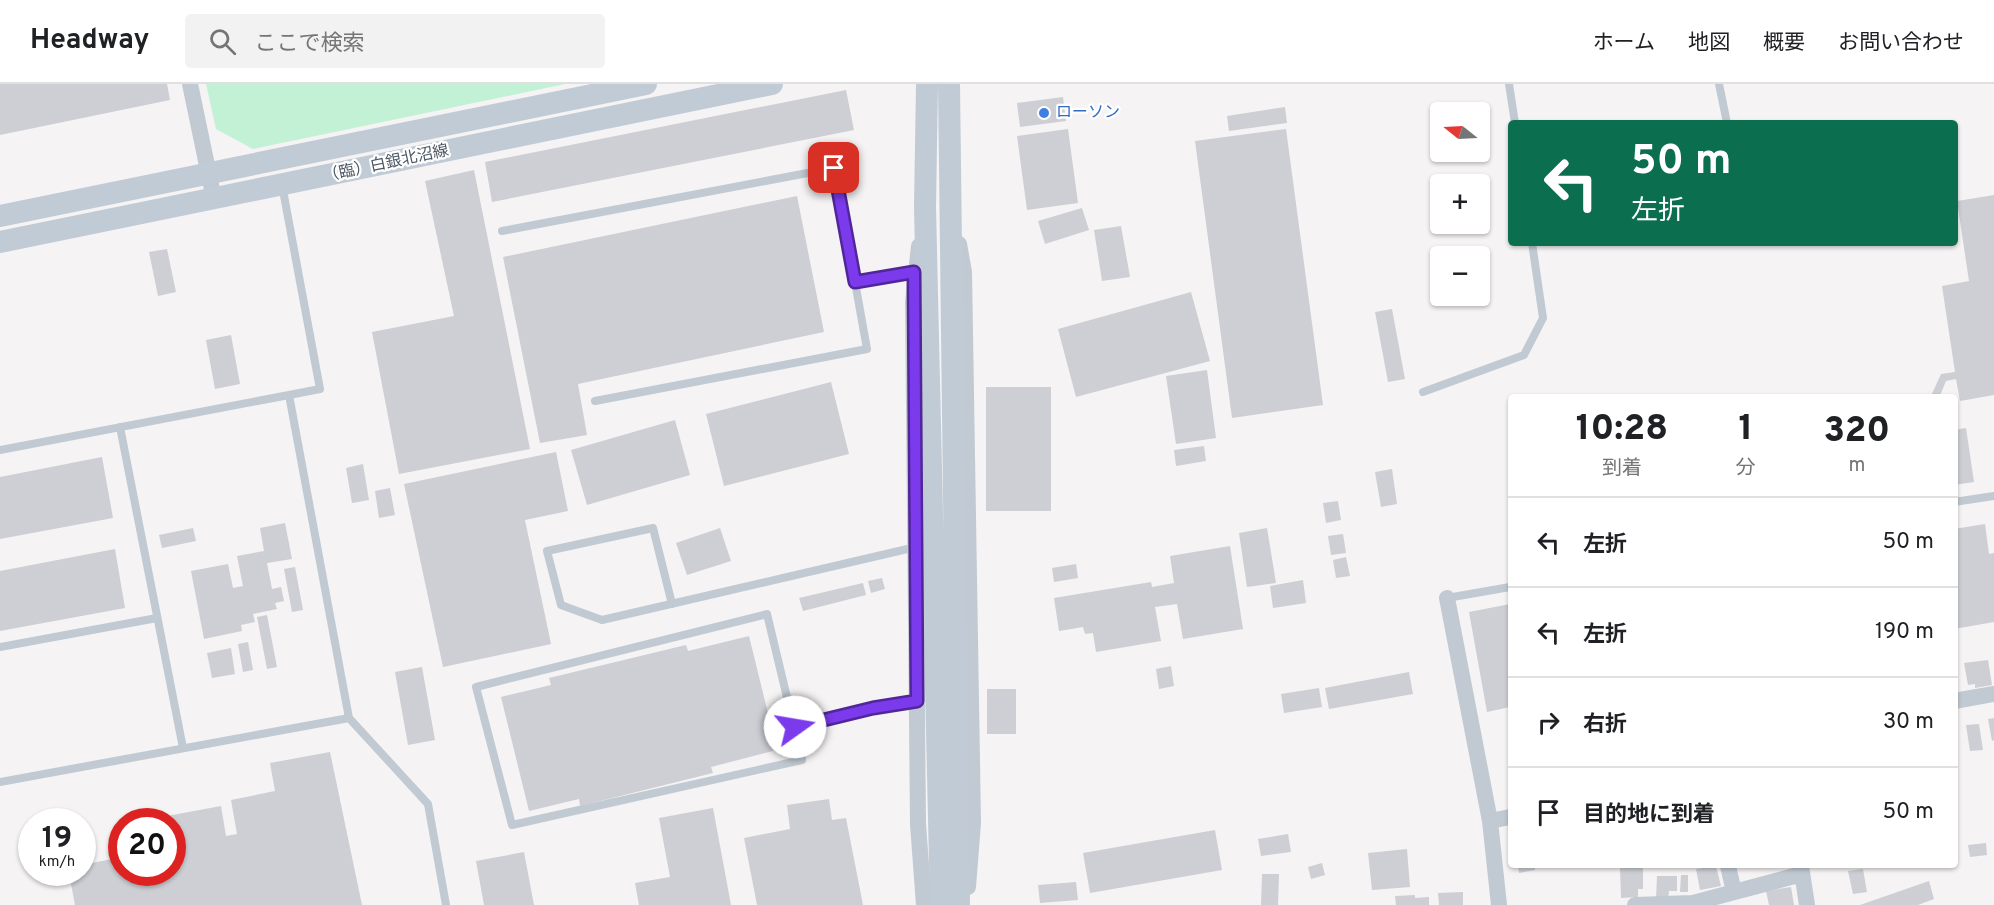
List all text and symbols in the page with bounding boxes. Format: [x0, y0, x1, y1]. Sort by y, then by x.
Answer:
search box [185, 14, 605, 68]
text: Headway [30, 23, 149, 59]
icon: search [206, 25, 239, 58]
text: ホーム [1593, 30, 1655, 57]
text: 地図 [1688, 30, 1730, 57]
text: 概要 [1763, 30, 1805, 57]
text: お問い合わせ [1838, 30, 1964, 57]
text: ここで検索 [254, 31, 365, 58]
north arrow [1430, 102, 1490, 162]
map controls [1430, 102, 1490, 306]
place label: ローソン [1056, 103, 1120, 123]
marker: ローソン [1037, 106, 1051, 120]
text: 50 m [1631, 136, 1732, 189]
street label: （臨）白銀北沼線 [321, 141, 451, 187]
pin [808, 142, 859, 193]
icon: left [1532, 144, 1610, 222]
icon: arrive [817, 151, 850, 184]
button: + [1430, 174, 1490, 234]
text: 左折 [1631, 195, 1685, 229]
button: − [1430, 246, 1490, 306]
text: 10:28 [1576, 407, 1668, 453]
text: 1 [1738, 407, 1753, 453]
text: 320 [1824, 409, 1890, 455]
text: m [1848, 453, 1865, 479]
text: 到着 [1602, 456, 1642, 482]
text: 分 [1736, 456, 1756, 482]
icon: left [1532, 526, 1565, 559]
text: 50 m [1882, 529, 1934, 556]
text: 左折 [1583, 532, 1627, 559]
icon: left [1532, 616, 1565, 649]
text: 190 m [1875, 619, 1934, 646]
text: 左折 [1583, 622, 1627, 649]
position arrow [763, 695, 827, 759]
icon: right [1532, 706, 1565, 739]
text: 30 m [1883, 709, 1934, 736]
text: 右折 [1583, 712, 1627, 739]
icon: arrive [1532, 796, 1565, 829]
text: 50 m [1882, 799, 1934, 826]
text: 目的地に到着 [1583, 802, 1715, 829]
speed limit sign: 20 [108, 808, 186, 886]
text: 19 [42, 821, 72, 858]
text: km/h [39, 853, 75, 872]

